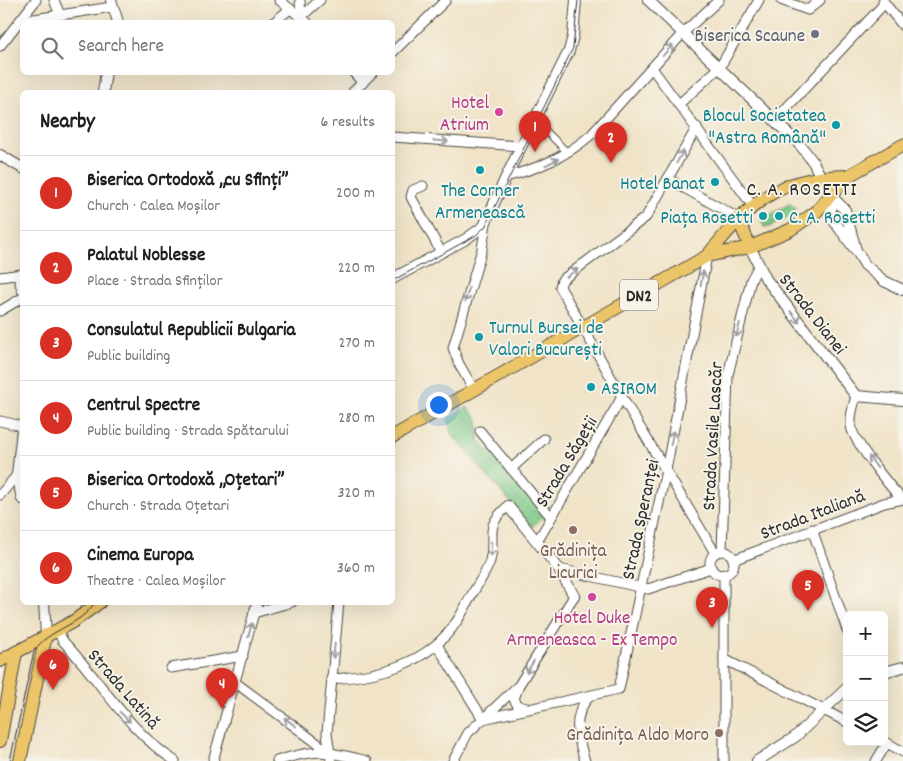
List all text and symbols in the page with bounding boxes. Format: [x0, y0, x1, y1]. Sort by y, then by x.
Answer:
search box [20, 20, 395, 75]
place label: Biserica Scaune [694, 24, 805, 51]
marker: Biserica Scaune [809, 28, 821, 40]
icon: search [38, 34, 66, 62]
text: Search here [78, 34, 164, 61]
one-way arrow [662, 43, 674, 56]
place label: Hotel Atrium [440, 91, 489, 140]
place label: Blocul Societatea "Astra Română" [703, 104, 827, 153]
marker: Hotel Atrium [493, 106, 505, 118]
text: Nearby [40, 108, 95, 138]
text: 6 results [320, 111, 375, 134]
pin: 1 [519, 111, 551, 152]
marker: Blocul Societatea "Astra Română" [830, 119, 842, 131]
pin: 2 [595, 122, 627, 163]
one-way arrow [433, 136, 449, 145]
one-way arrow [676, 150, 686, 165]
one-way arrow [544, 156, 559, 166]
marker: The Corner Armenească [474, 164, 486, 176]
text: Biserica Ortodoxă „cu Sfinți” [87, 168, 288, 195]
place label: Hotel Banat [620, 172, 705, 199]
marker: Hotel Banat [709, 176, 721, 188]
district label: C. A. ROSETTI [747, 177, 857, 205]
place label: The Corner Armenească [435, 179, 526, 228]
text: 1 [54, 182, 58, 205]
text: 200 m [336, 182, 375, 205]
text: Church · Calea Moșilor [87, 195, 220, 218]
place label: Piața Rosetti [660, 206, 754, 233]
place label: C. A. Rosetti [789, 206, 876, 233]
marker: Piața Rosetti [757, 210, 769, 222]
marker: C. A. Rosetti [773, 210, 785, 222]
text: Palatul Noblesse [87, 243, 205, 270]
text: 2 [53, 257, 60, 280]
text: 220 m [338, 257, 375, 280]
one-way arrow [565, 268, 579, 278]
street label: Strada Dianei [771, 269, 852, 362]
text: Place · Strada Sfinților [87, 270, 223, 293]
one-way arrow [698, 271, 708, 287]
road number: DN2 [620, 280, 658, 310]
one-way arrow [462, 287, 472, 303]
one-way arrow [790, 310, 800, 324]
place label: Turnul Bursei de Valori București [489, 316, 603, 365]
text: Consulatul Republicii Bulgaria [87, 318, 295, 345]
one-way arrow [733, 321, 742, 337]
marker: Turnul Bursei de Valori București [473, 331, 485, 343]
text: 3 [52, 332, 60, 355]
text: 270 m [339, 332, 375, 355]
text: Public building [87, 345, 170, 368]
street label: Strada Vasile Lascăr [697, 361, 732, 511]
place label: ASIROM [601, 377, 657, 404]
marker: ASIROM [585, 381, 597, 393]
your location [426, 392, 452, 418]
text: Centrul Spectre [87, 393, 200, 420]
text: 4 [53, 407, 59, 430]
text: 280 m [338, 407, 375, 430]
street label: Strada Săgeții [530, 412, 606, 513]
text: Public building · Strada Spătarului [87, 420, 289, 443]
one-way arrow [668, 430, 678, 446]
one-way arrow [868, 455, 878, 469]
street label: Strada Speranței [616, 456, 668, 582]
text: Biserica Ortodoxă „Oțetari” [87, 468, 285, 495]
text: 5 [52, 482, 60, 505]
text: 320 m [338, 482, 375, 505]
street label: Strada Italiană [757, 484, 870, 549]
text: Church · Strada Oțetari [87, 495, 229, 518]
marker: Grădinița Licurici [567, 524, 579, 536]
place label: Grădinița Licurici [540, 539, 607, 588]
one-way arrow [486, 540, 496, 556]
text: Cinema Europa [87, 543, 193, 570]
text: 6 [52, 557, 60, 580]
text: 360 m [337, 557, 375, 580]
text: Theatre · Calea Moșilor [87, 570, 226, 593]
pin: 5 [792, 570, 824, 611]
pin: 3 [696, 587, 728, 628]
marker: Hotel Duke Armeneasca - Ex Tempo [586, 591, 598, 603]
place label: Hotel Duke Armeneasca - Ex Tempo [507, 606, 677, 655]
map controls [843, 611, 888, 746]
button: + [843, 611, 888, 656]
one-way arrow [246, 622, 255, 638]
one-way arrow [329, 643, 339, 659]
street label: Strada Latină [80, 644, 165, 737]
pin: 6 [37, 649, 69, 690]
button: − [843, 656, 888, 701]
one-way arrow [525, 660, 535, 674]
pin: 4 [206, 668, 238, 709]
button: layers [843, 701, 888, 746]
one-way arrow [119, 711, 131, 723]
one-way arrow [284, 717, 297, 728]
place label: Grădinița Aldo Moro [566, 723, 709, 750]
marker: Grădinița Aldo Moro [713, 727, 725, 739]

